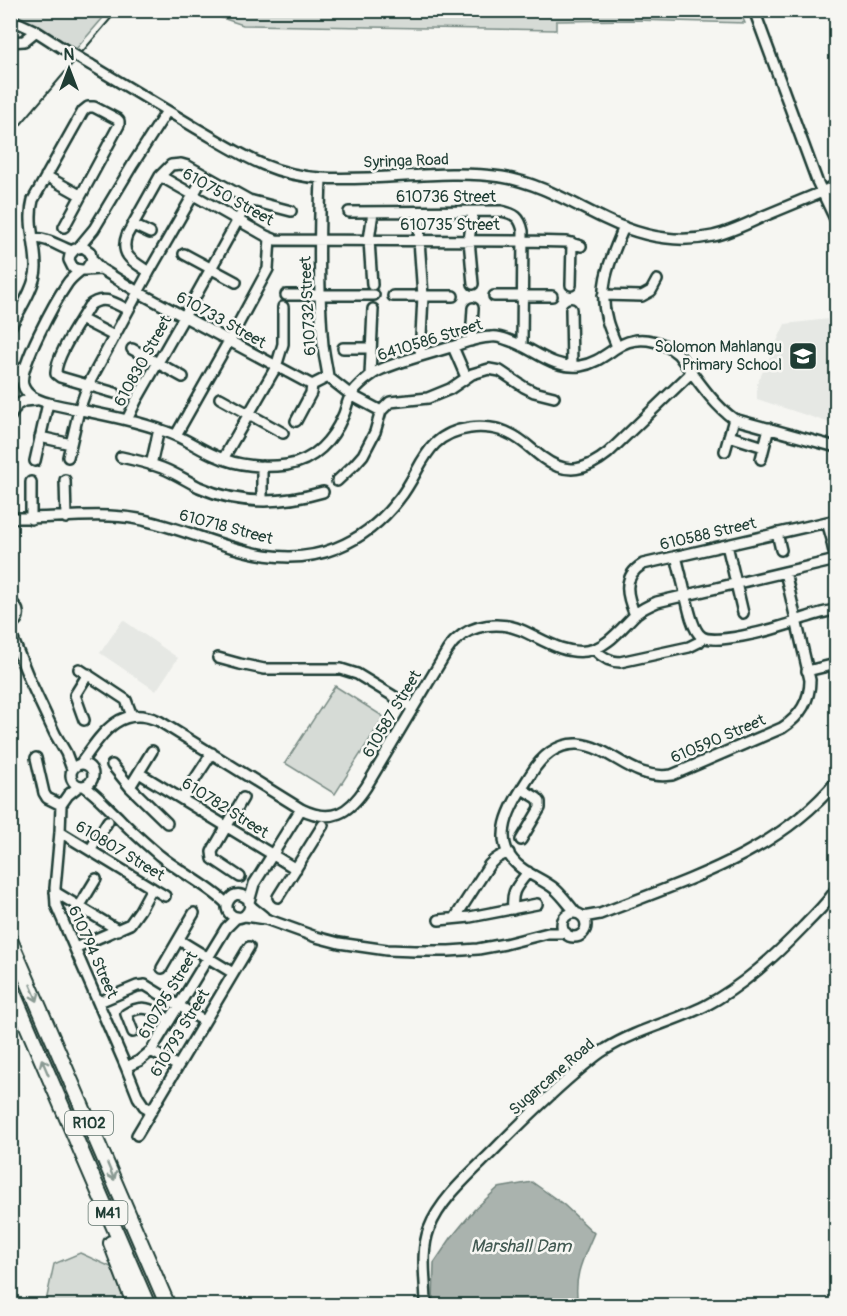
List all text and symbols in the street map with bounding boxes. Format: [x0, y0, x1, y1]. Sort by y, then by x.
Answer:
north arrow [39, 39, 99, 99]
text: N [64, 45, 75, 65]
street label: Syringa Road [363, 150, 449, 172]
street label: 610750 Street [179, 164, 278, 231]
street label: 610736 Street [396, 187, 497, 207]
street label: 610735 Street [400, 215, 500, 235]
street label: 610732 Street [295, 255, 321, 356]
street label: 610733 Street [173, 287, 270, 353]
street label: 610830 Street [110, 311, 177, 410]
street label: 6410586 Street [375, 314, 485, 365]
place label: Solomon Mahlangu Primary School [655, 337, 782, 375]
school or university icon: Solomon Mahlangu Primary School [787, 340, 819, 372]
street label: 610718 Street [177, 505, 276, 549]
street label: 610588 Street [658, 513, 759, 555]
street label: 610587 Street [358, 666, 426, 761]
street label: 610590 Street [668, 710, 769, 768]
street label: 610782 Street [178, 773, 273, 843]
street label: 610807 Street [72, 816, 169, 886]
street label: 610794 Street [64, 903, 123, 1002]
street label: 610795 Street [134, 947, 202, 1042]
one-way arrow [29, 984, 40, 1002]
street label: 610793 Street [146, 985, 214, 1081]
street label: Sugarcane Road [505, 1034, 599, 1120]
one-way arrow [39, 1058, 50, 1076]
road number: R102 [65, 1111, 113, 1135]
one-way arrow [106, 1163, 117, 1181]
road number: M41 [88, 1201, 128, 1225]
water label: Marshall Dam [471, 1235, 572, 1258]

